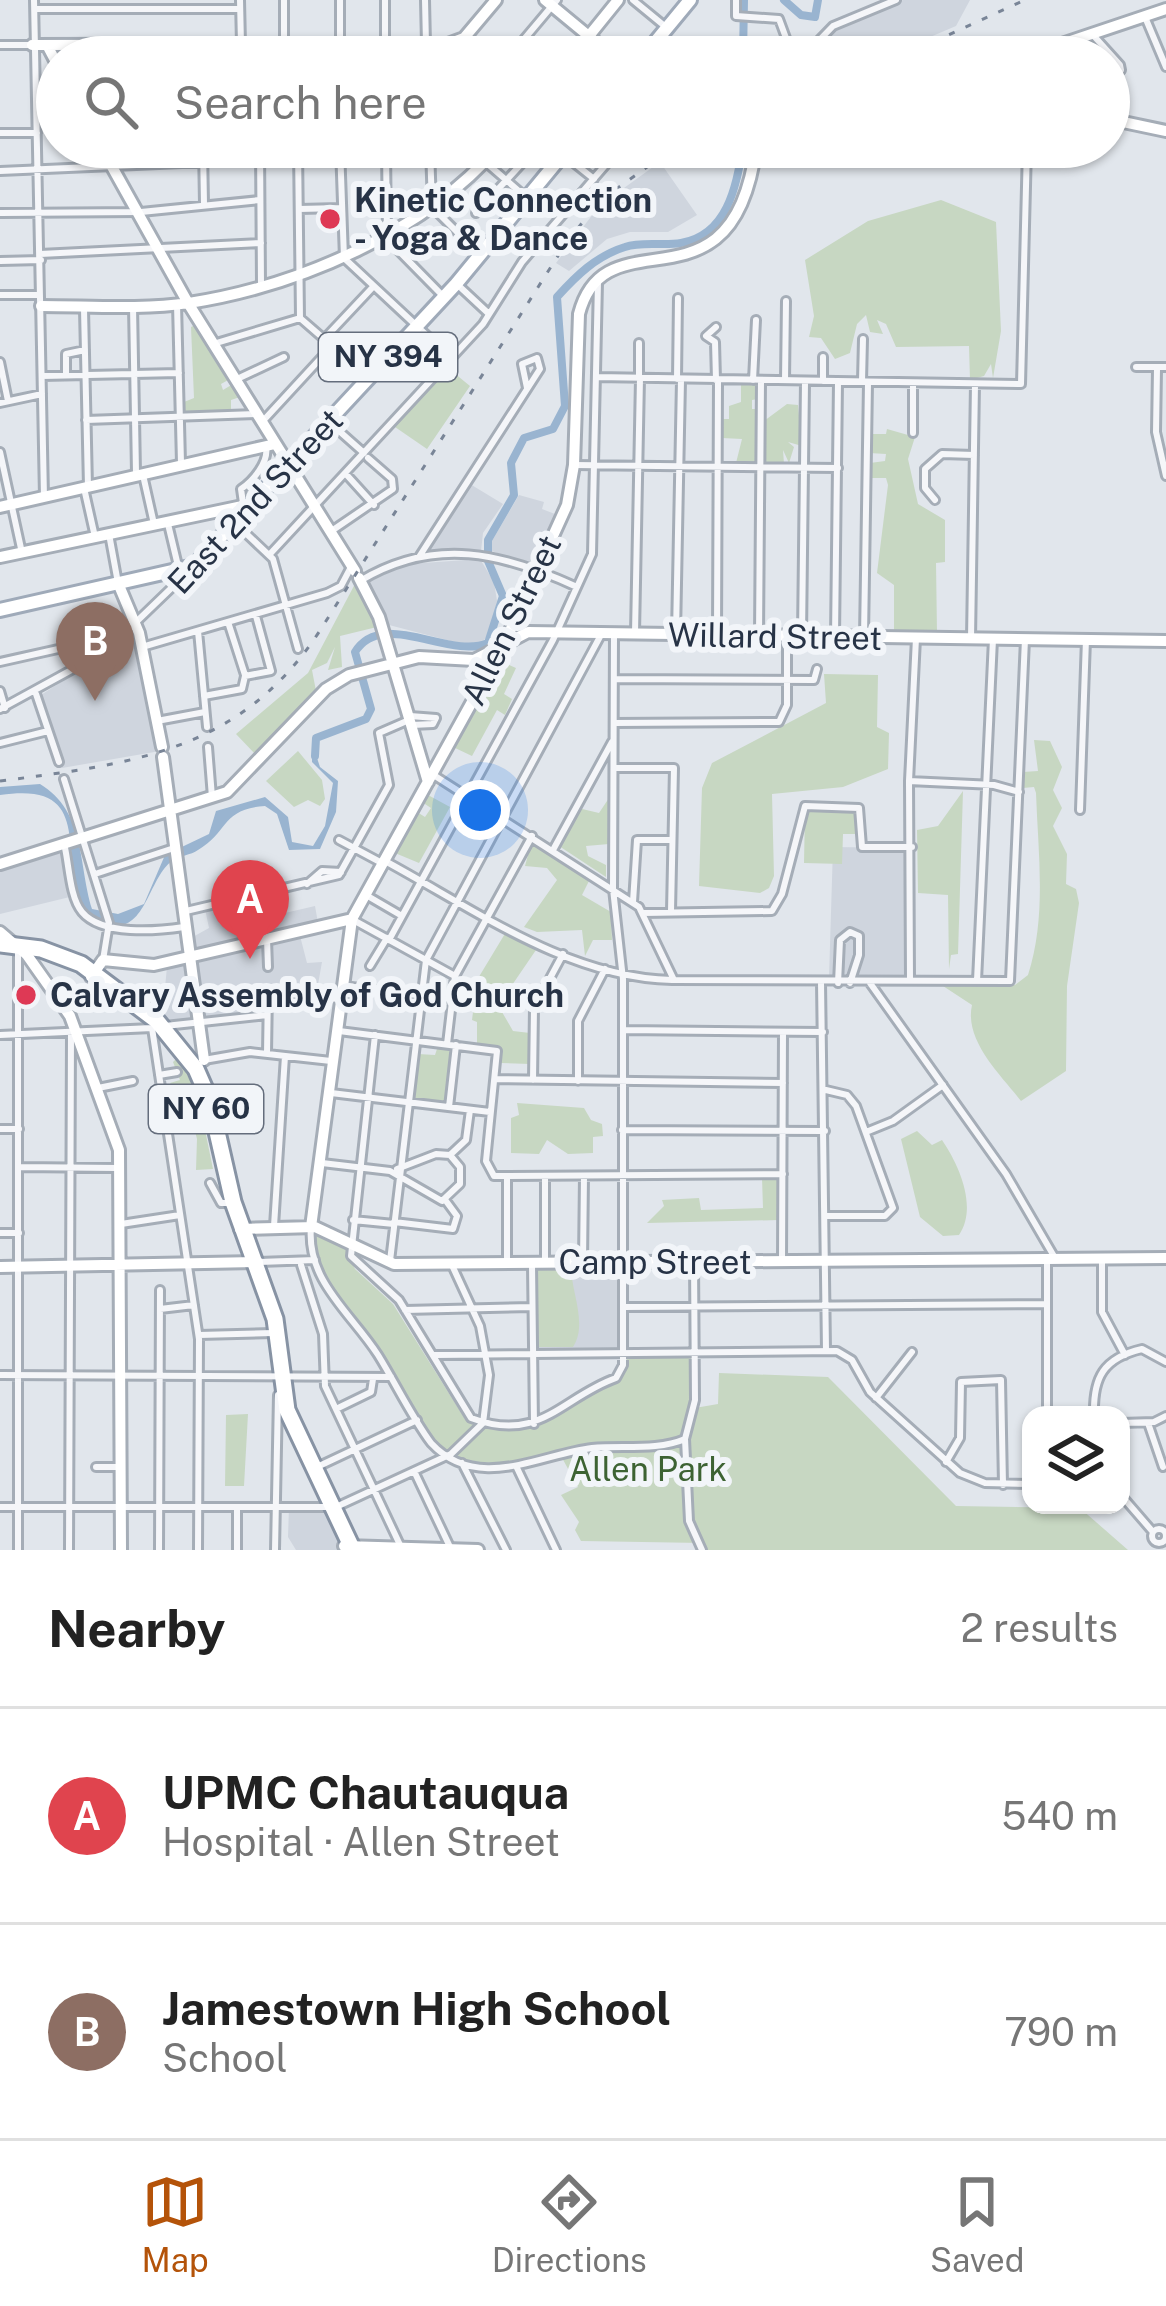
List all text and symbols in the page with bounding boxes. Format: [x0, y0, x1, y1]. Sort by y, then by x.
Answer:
search box [36, 36, 1130, 168]
icon: search [78, 69, 144, 135]
text: Search here [174, 76, 427, 129]
place label: Kinetic Connection - Yoga & Dance [354, 181, 652, 257]
marker: Kinetic Connection - Yoga & Dance [317, 206, 343, 232]
road number: NY 394 [319, 333, 457, 381]
street label: East 2nd Street [160, 401, 350, 601]
street label: Allen Street [454, 529, 568, 711]
pin: B [56, 602, 134, 701]
street label: Willard Street [668, 615, 882, 657]
your location [450, 780, 510, 840]
pin: A [211, 860, 289, 959]
place label: Calvary Assembly of God Church [50, 976, 564, 1014]
marker: Calvary Assembly of God Church [13, 982, 39, 1008]
road number: NY 60 [149, 1085, 263, 1133]
street label: Camp Street [558, 1243, 752, 1281]
map controls [1022, 1406, 1130, 1514]
button: layers [1022, 1406, 1130, 1514]
park label: Allen Park [569, 1450, 727, 1488]
text: Nearby [48, 1599, 225, 1658]
text: 2 results [961, 1605, 1118, 1651]
text: UPMC Chautauqua [162, 1766, 569, 1819]
text: A [73, 1793, 101, 1839]
text: 540 m [1001, 1793, 1118, 1839]
text: Hospital · Allen Street [162, 1819, 560, 1865]
text: Jamestown High School [162, 1982, 671, 2035]
text: B [74, 2009, 100, 2055]
text: 790 m [1004, 2009, 1118, 2055]
text: School [162, 2035, 287, 2081]
tab: Map [142, 2169, 209, 2279]
tab: Directions [492, 2169, 647, 2279]
tab: Saved [930, 2169, 1024, 2279]

